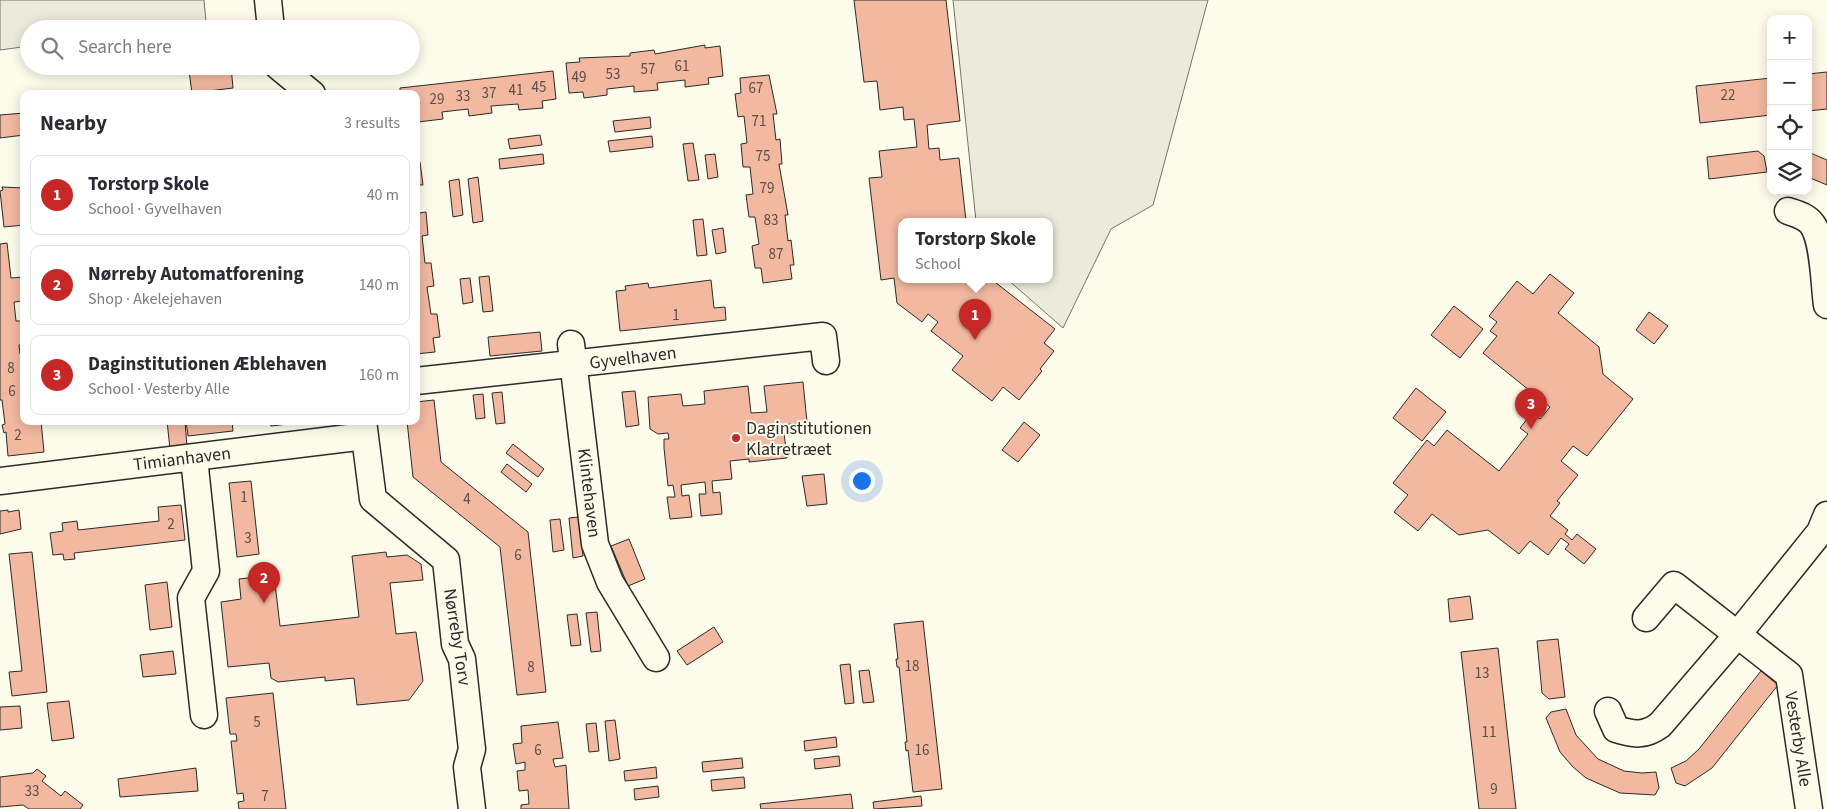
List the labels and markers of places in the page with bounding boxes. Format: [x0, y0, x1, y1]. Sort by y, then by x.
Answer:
pin: 1 [959, 299, 991, 340]
pin: 3 [1515, 388, 1547, 429]
place label: Daginstitutionen Klatretræet [746, 416, 872, 462]
marker: Daginstitutionen Klatretræet [730, 432, 742, 444]
pin: 2 [248, 562, 280, 603]

